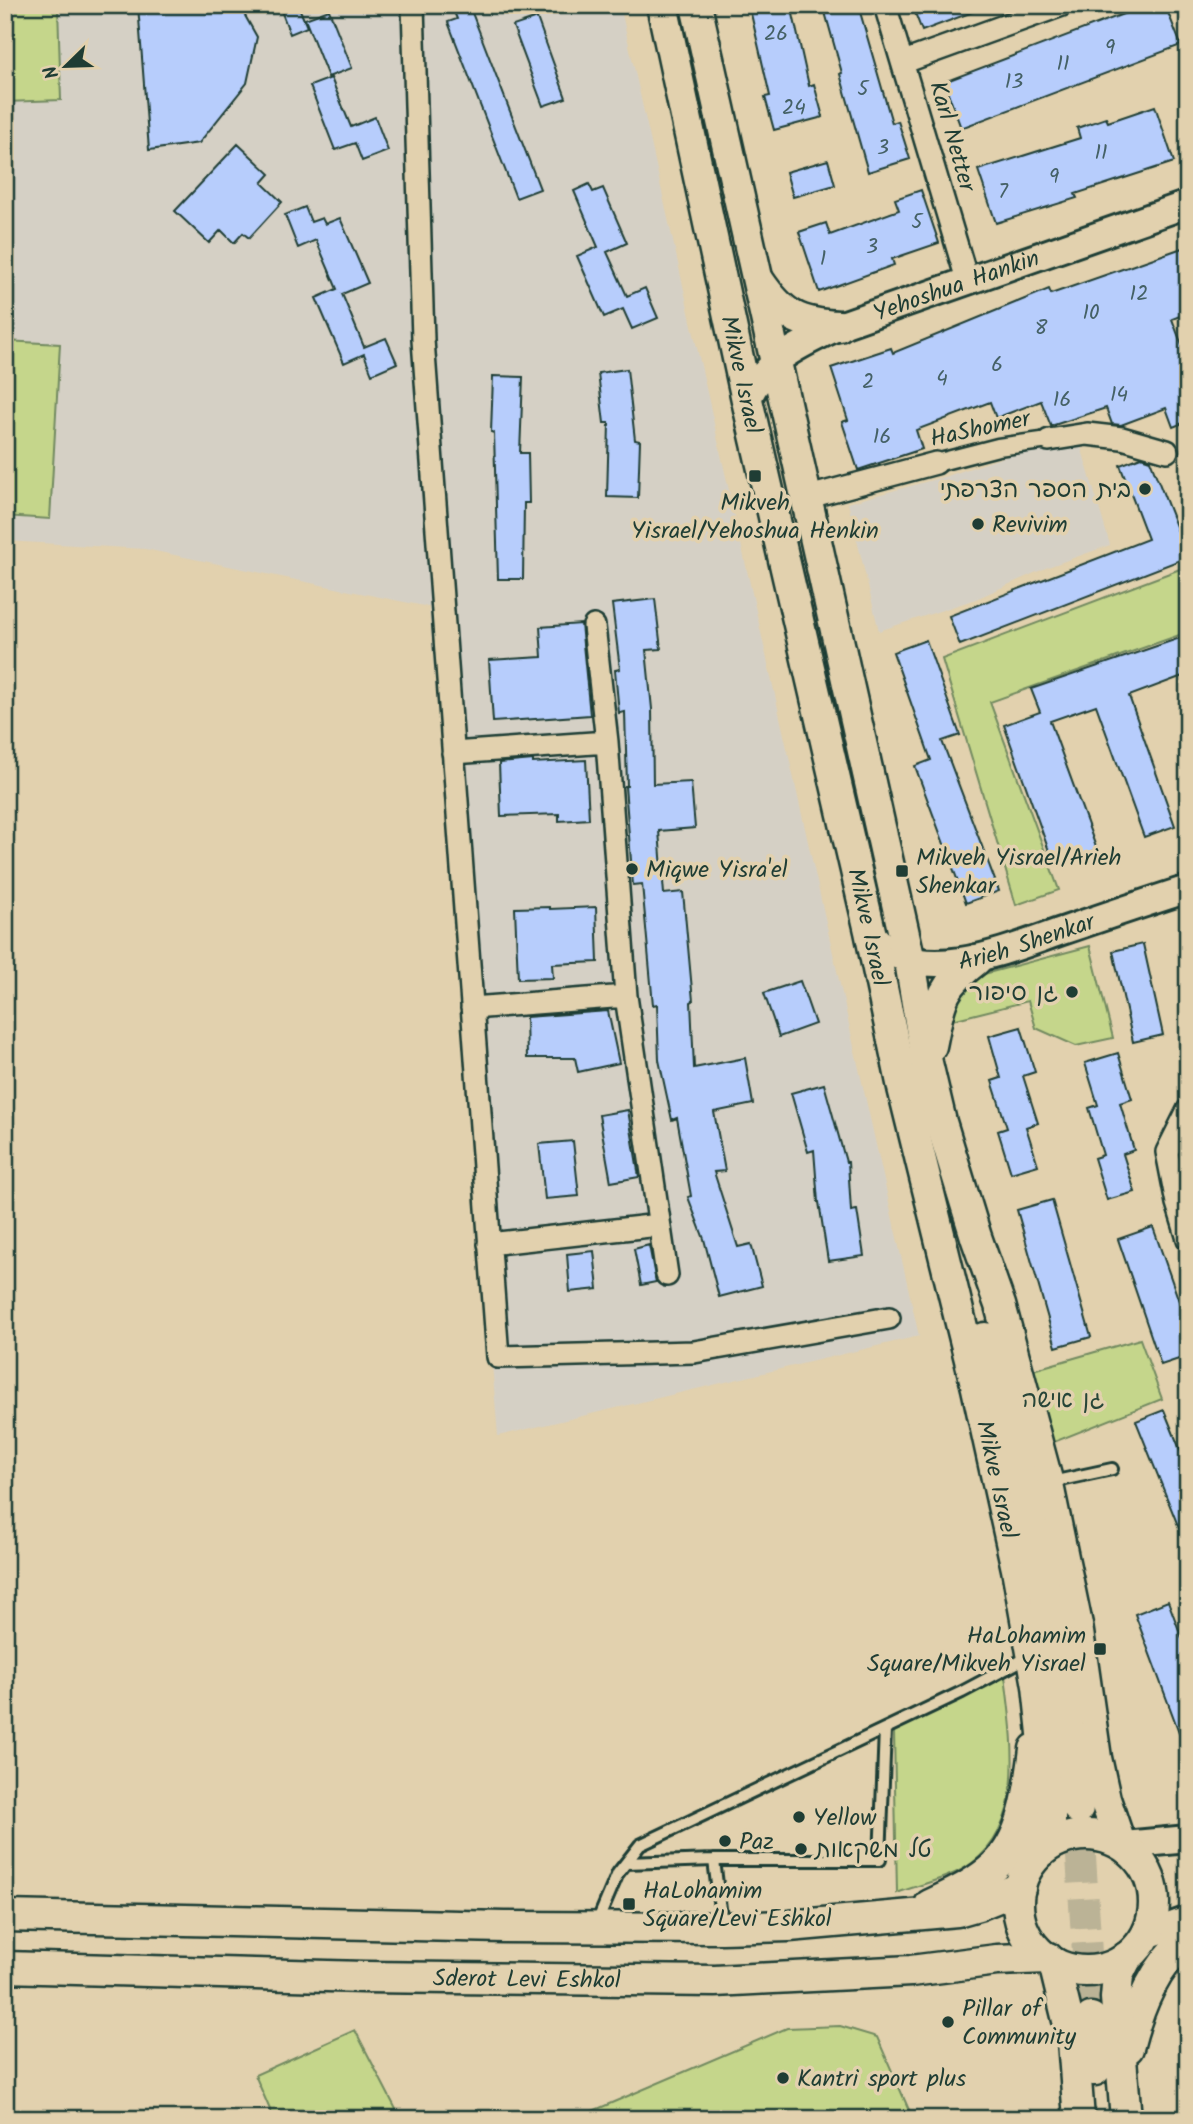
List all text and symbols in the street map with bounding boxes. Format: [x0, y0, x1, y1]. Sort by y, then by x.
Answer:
house number: 26 [764, 18, 788, 51]
north arrow [32, 32, 102, 102]
house number: 9 [1105, 32, 1115, 65]
house number: 11 [1056, 48, 1070, 81]
text: N [36, 60, 68, 83]
house number: 13 [1005, 66, 1023, 99]
house number: 5 [857, 73, 870, 106]
street label: Karl Netter [917, 77, 986, 198]
house number: 24 [782, 92, 806, 125]
house number: 3 [877, 132, 889, 165]
house number: 11 [1094, 137, 1108, 170]
house number: 9 [1049, 161, 1059, 194]
house number: 7 [998, 176, 1009, 209]
house number: 5 [911, 206, 924, 239]
house number: 3 [866, 231, 878, 264]
street label: Yehoshua Hankin [868, 239, 1045, 334]
house number: 1 [820, 243, 826, 276]
house number: 12 [1130, 278, 1148, 311]
house number: 10 [1082, 297, 1100, 330]
street label: Mikve Israel [708, 312, 772, 438]
house number: 8 [1035, 312, 1048, 345]
house number: 6 [991, 349, 1003, 382]
house number: 4 [936, 363, 948, 396]
house number: 2 [862, 366, 874, 399]
house number: 14 [1110, 379, 1128, 412]
house number: 16 [1053, 384, 1071, 417]
street label: HaShomer [927, 399, 1036, 459]
house number: 16 [873, 421, 891, 454]
marker: Mikveh Yisrael/Yehoshua Henkin [747, 468, 763, 484]
place label: בית הספר הצרפתי [940, 471, 1131, 510]
marker: בית הספר הצרפתי [1137, 481, 1153, 497]
place label: Mikveh Yisrael/Yehoshua Henkin [631, 484, 879, 551]
place label: Revivim [992, 506, 1068, 545]
marker: Revivim [970, 516, 986, 532]
place label: Mikveh Yisrael/Arieh Shenkar [916, 839, 1121, 906]
place label: Miqwe Yisra'el [646, 851, 788, 890]
marker: Miqwe Yisra'el [624, 861, 640, 877]
marker: Mikveh Yisrael/Arieh Shenkar [894, 863, 910, 879]
street label: Mikve Israel [835, 864, 899, 990]
street label: Arieh Shenkar [955, 903, 1102, 982]
place label: גן סיפור [969, 974, 1058, 1013]
marker: גן סיפור [1064, 984, 1080, 1000]
park label: גן אישה [1022, 1381, 1104, 1420]
street label: Mikve Israel [964, 1417, 1028, 1543]
place label: HaLohamim Square/Mikveh Yisrael [867, 1617, 1086, 1684]
marker: HaLohamim Square/Mikveh Yisrael [1092, 1641, 1108, 1657]
place label: Yellow [813, 1799, 877, 1838]
marker: Yellow [791, 1809, 807, 1825]
place label: Paz [739, 1823, 774, 1862]
place label: טל משקאות [813, 1831, 932, 1870]
marker: Paz [717, 1833, 733, 1849]
marker: טל משקאות [793, 1841, 809, 1857]
place label: HaLohamim Square/Levi Eshkol [643, 1872, 832, 1939]
marker: HaLohamim Square/Levi Eshkol [621, 1896, 637, 1912]
street label: Sderot Levi Eshkol [433, 1960, 621, 2001]
place label: Pillar of Community [962, 1990, 1077, 2057]
marker: Pillar of Community [940, 2014, 956, 2030]
place label: Kantri sport plus [797, 2060, 966, 2099]
marker: Kantri sport plus [775, 2070, 791, 2086]

